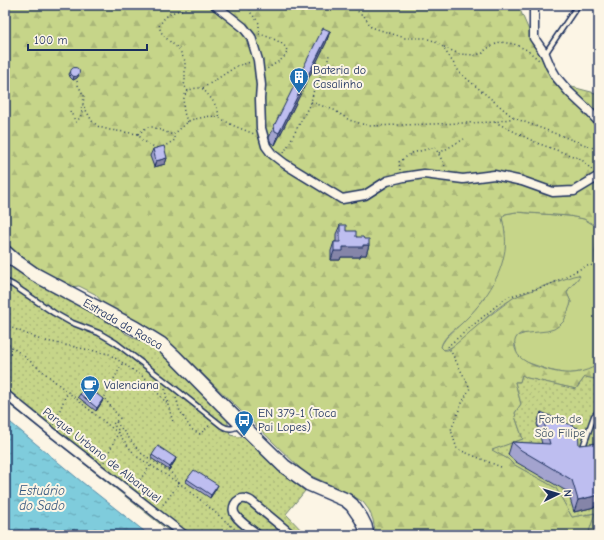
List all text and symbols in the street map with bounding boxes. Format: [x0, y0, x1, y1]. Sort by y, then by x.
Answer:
scale bar [28, 26, 147, 52]
text: 100 m [34, 33, 67, 47]
place label: Bateria do Casalinho [313, 63, 366, 91]
building icon: Bateria do Casalinho [288, 66, 310, 94]
street label: Estrada da Rasca [81, 296, 165, 352]
cafe icon: Valenciana [79, 374, 101, 402]
place label: Valenciana [104, 378, 159, 392]
street label: Parque Urbano de Albarquel [40, 405, 164, 505]
place label: EN 379-1 (Toca Pai Lopes) [258, 406, 336, 434]
bus stop icon: EN 379-1 (Toca Pai Lopes) [233, 409, 255, 437]
park label: Forte de São Filipe [535, 412, 585, 440]
north arrow [538, 474, 578, 514]
water label: Estuário do Sado [19, 483, 65, 513]
text: N [561, 489, 574, 497]

